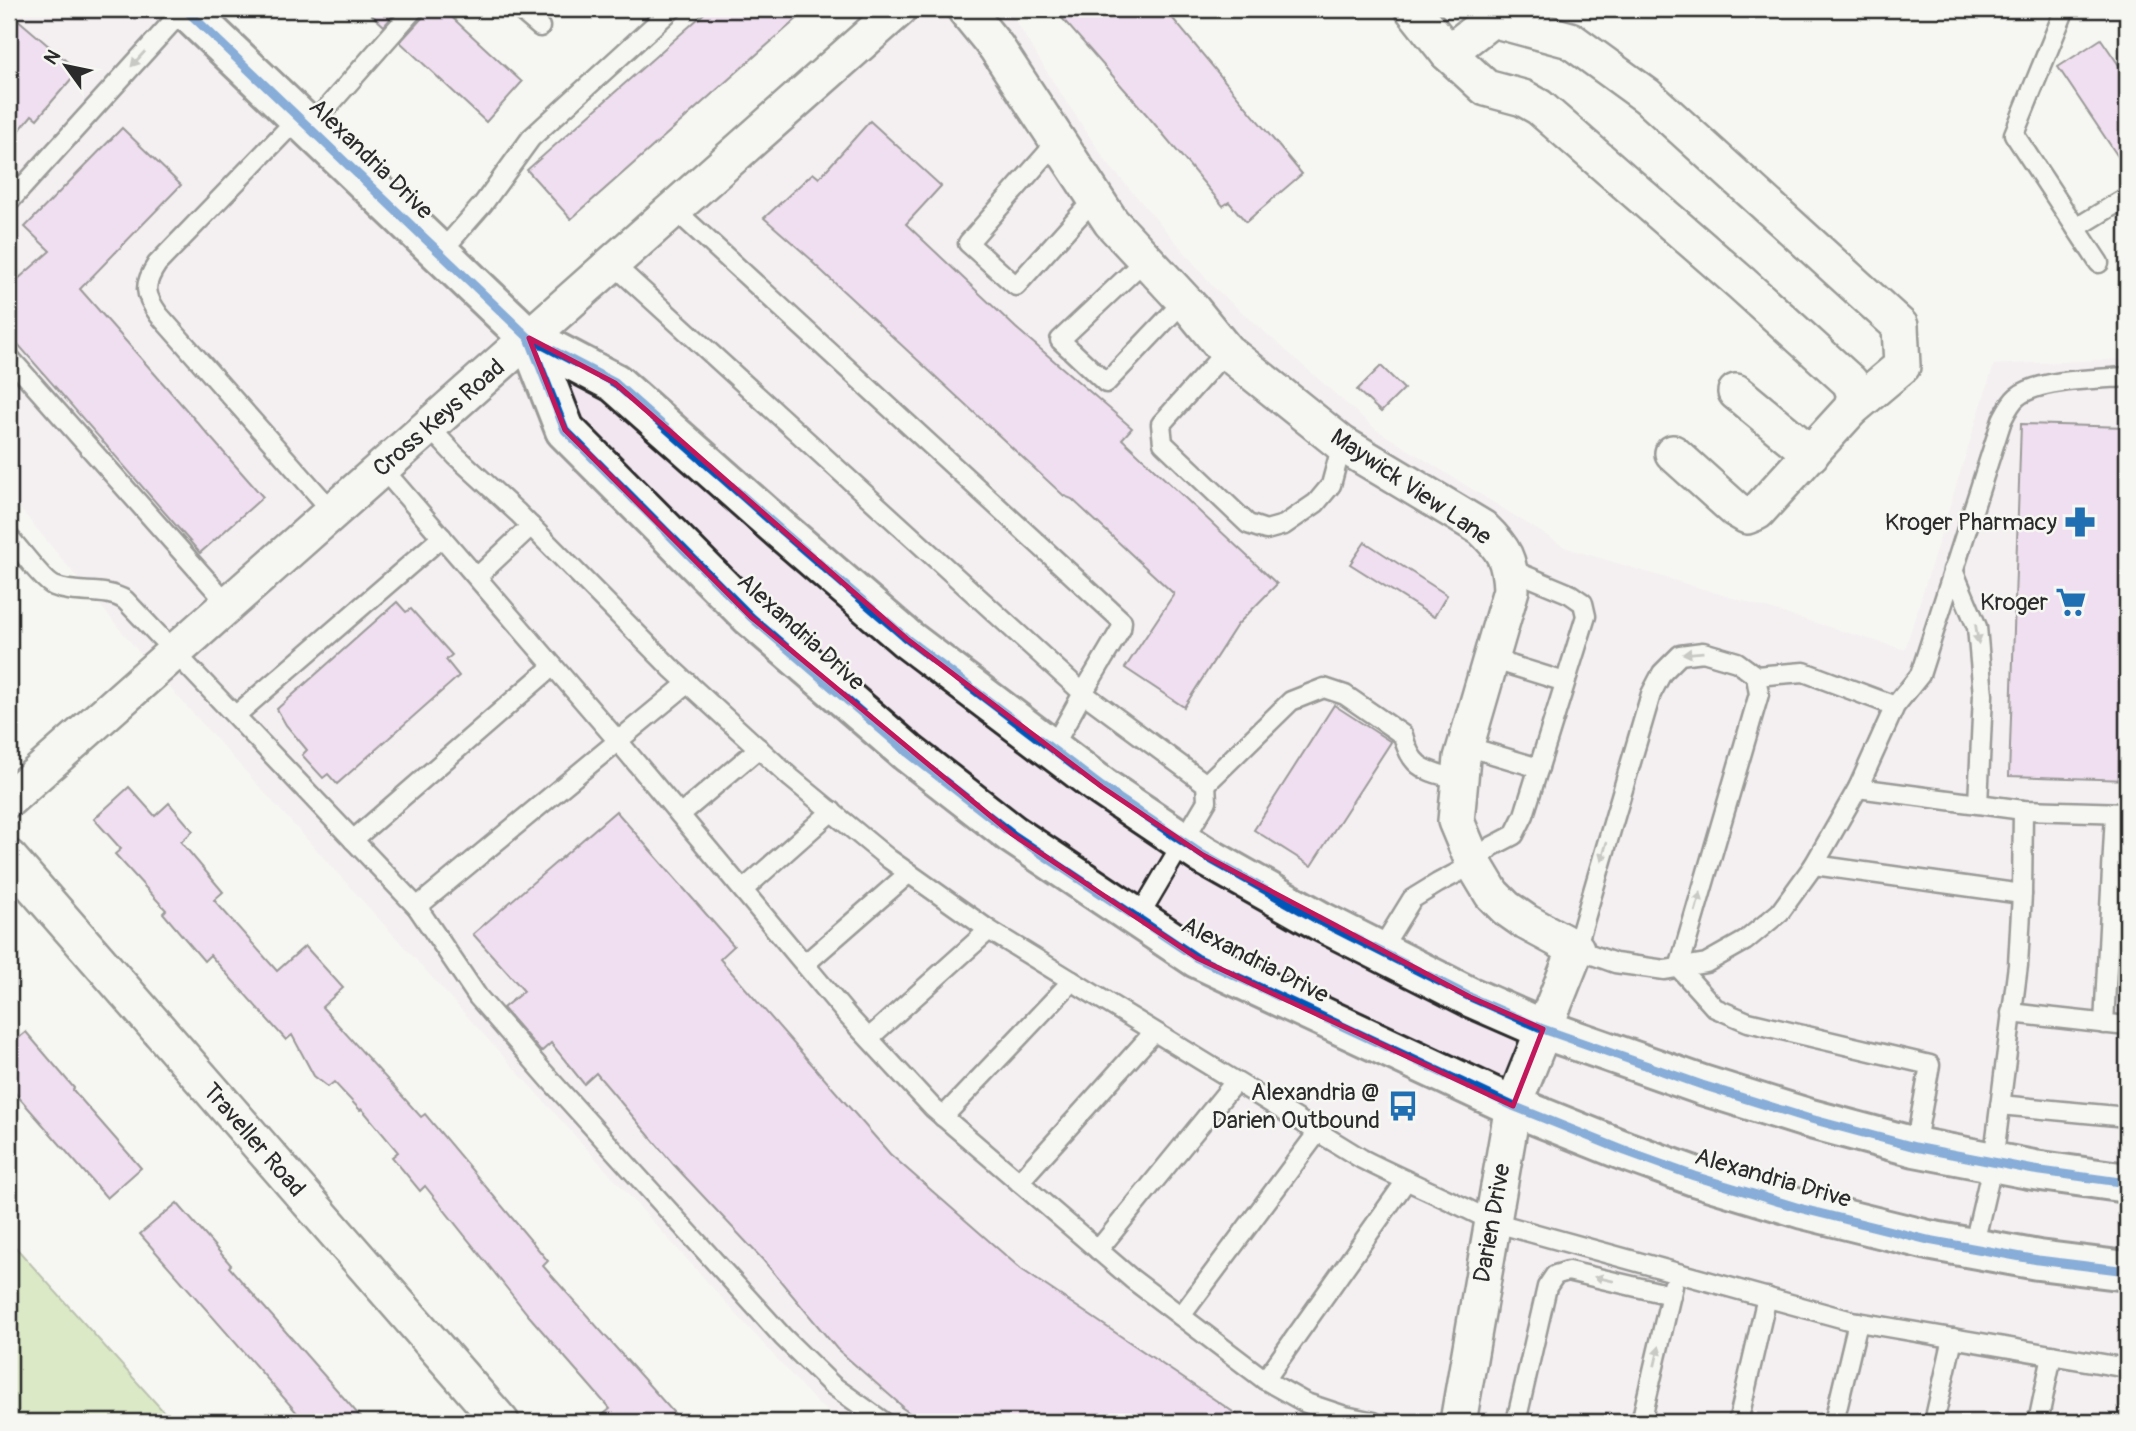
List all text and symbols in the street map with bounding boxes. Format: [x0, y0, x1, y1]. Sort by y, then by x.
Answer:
north arrow [32, 32, 102, 102]
text: N [39, 45, 66, 69]
one-way arrow [130, 50, 146, 68]
street label: Alexandria Drive [303, 93, 439, 226]
street label: Cross Keys Road [367, 353, 511, 483]
street label: Maywick View Lane [1325, 422, 1497, 552]
pharmacy icon: Kroger Pharmacy [2063, 505, 2097, 539]
place label: Kroger Pharmacy [1885, 508, 2057, 537]
street label: Alexandria Drive [731, 567, 871, 697]
supermarket icon: Kroger [2054, 585, 2088, 619]
place label: Kroger [1980, 588, 2048, 617]
one-way arrow [1972, 623, 1983, 645]
one-way arrow [1682, 648, 1704, 659]
one-way arrow [1599, 842, 1609, 863]
one-way arrow [1693, 891, 1703, 912]
street label: Alexandria Drive [1177, 910, 1334, 1010]
street label: Traveller Road [197, 1077, 311, 1203]
place label: Alexandria @ Darien Outbound [1212, 1078, 1380, 1135]
bus stop icon: Alexandria @ Darien Outbound [1386, 1089, 1420, 1123]
street label: Alexandria Drive [1691, 1142, 1855, 1214]
street label: Darien Drive [1467, 1161, 1517, 1285]
one-way arrow [1593, 1274, 1615, 1285]
one-way arrow [1652, 1345, 1663, 1367]

